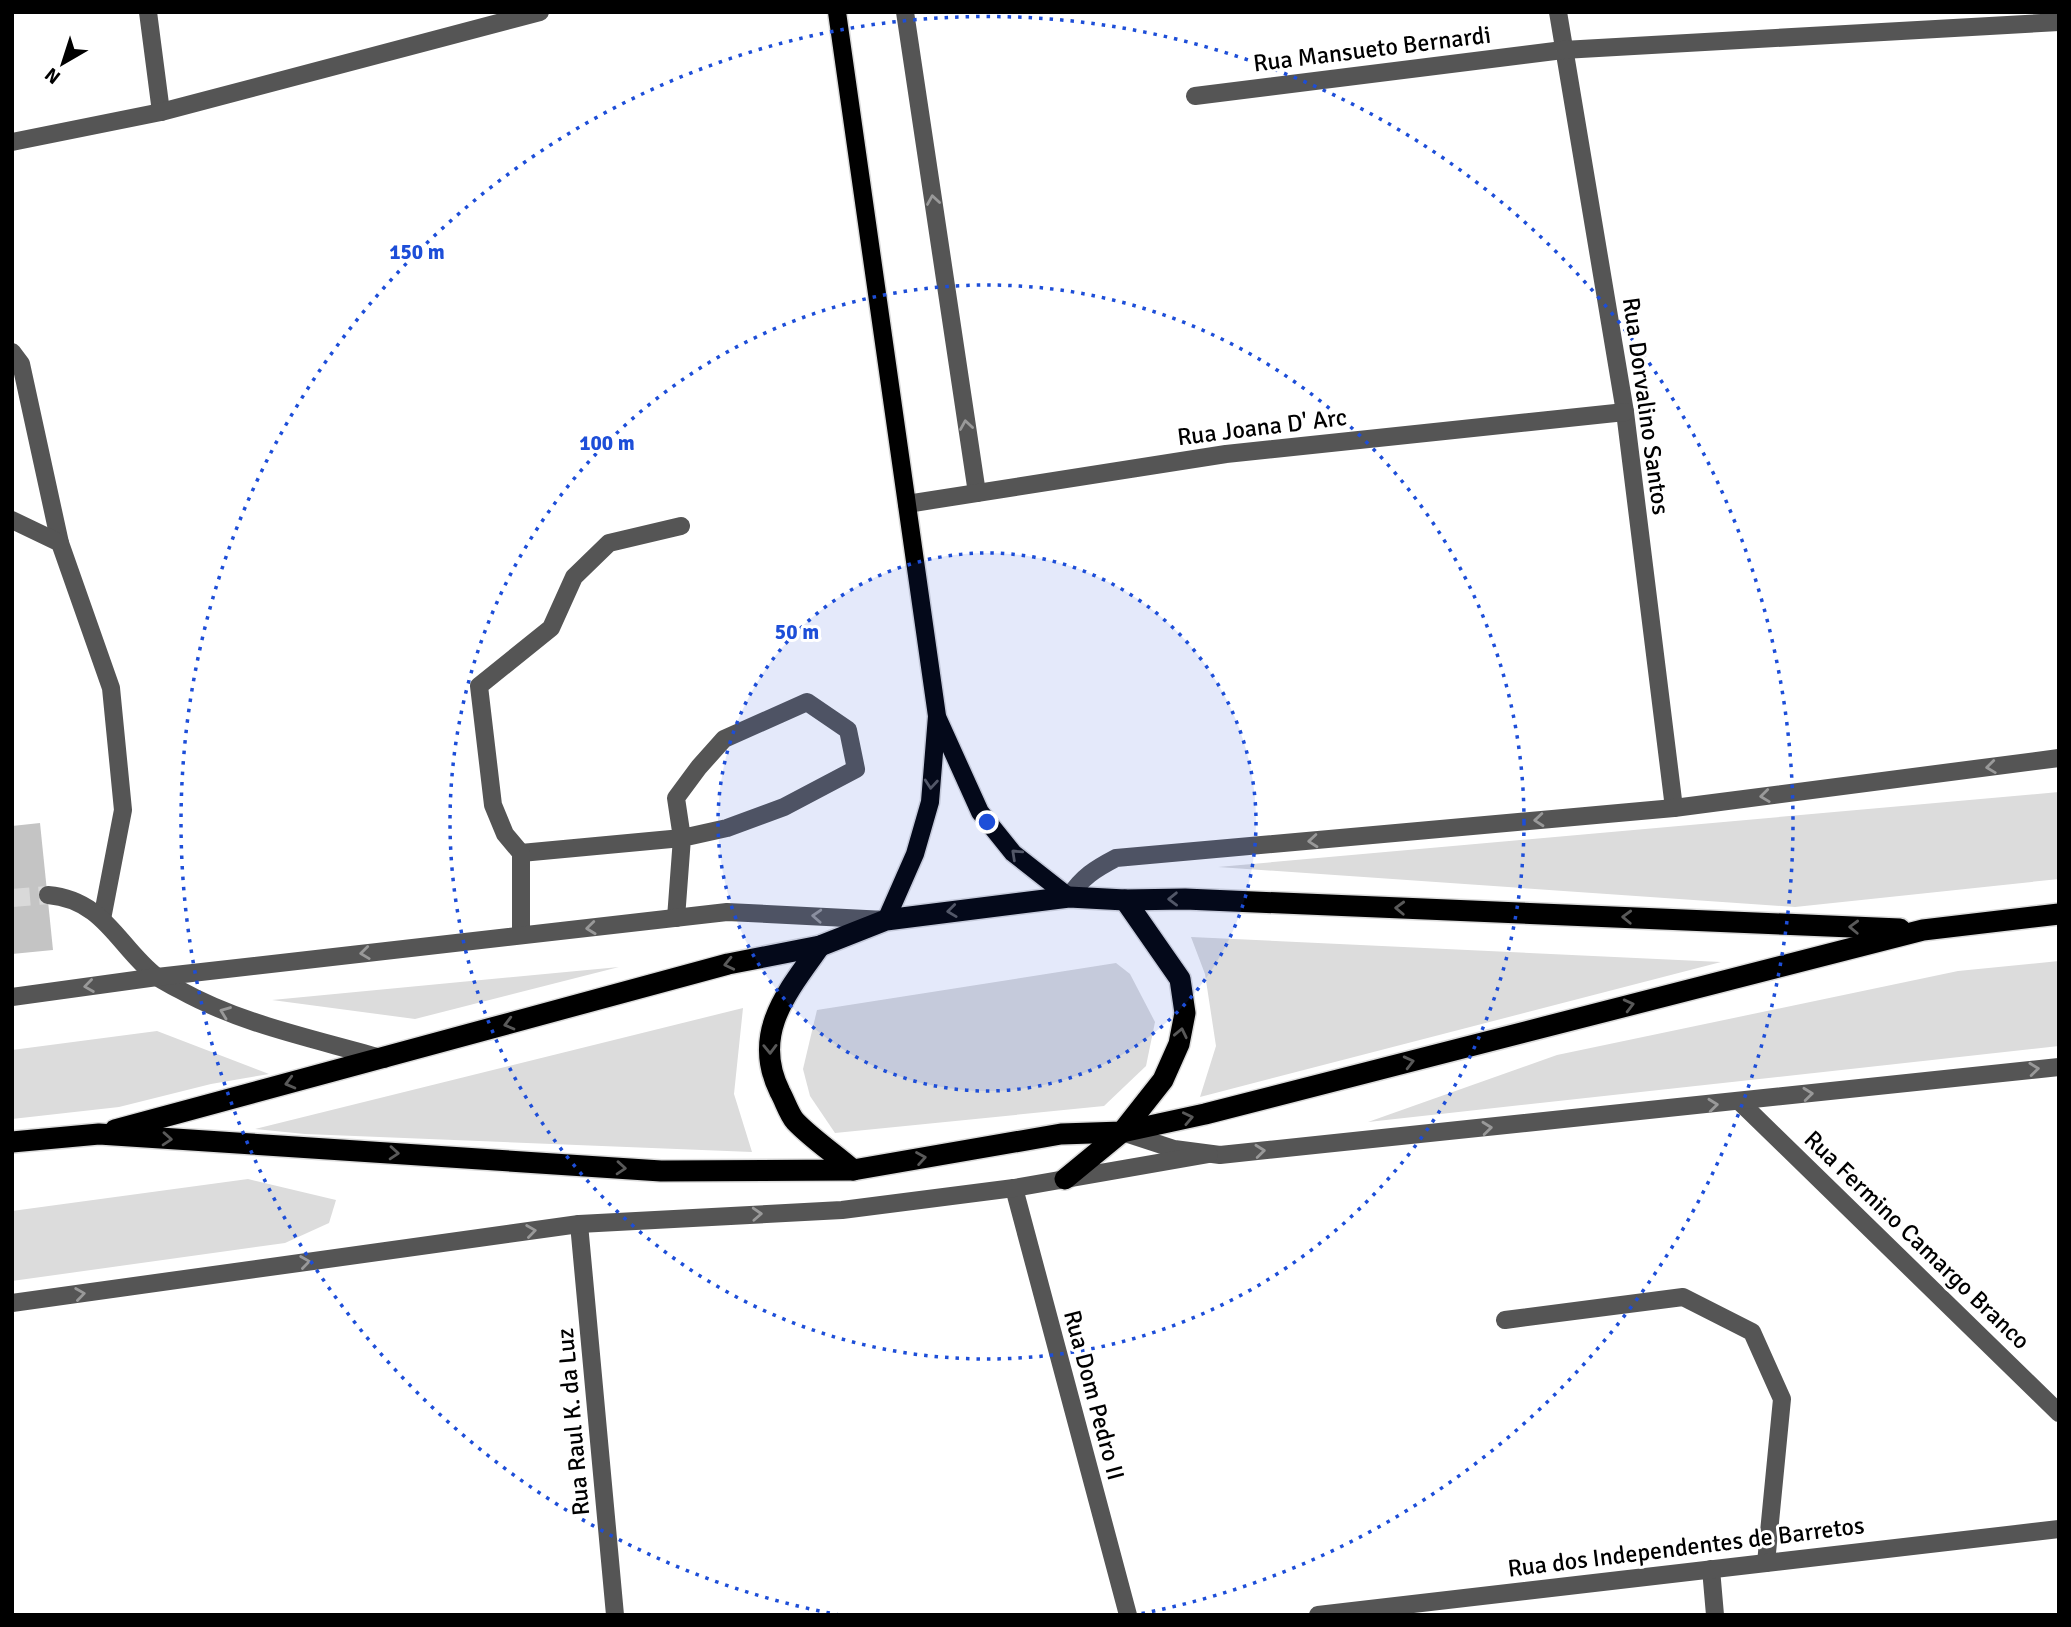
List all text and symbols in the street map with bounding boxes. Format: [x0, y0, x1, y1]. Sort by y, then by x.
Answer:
street label: Rua Mansueto Bernardi [1252, 20, 1492, 78]
north arrow [28, 28, 98, 98]
text: N [40, 62, 66, 89]
one-way arrow [926, 194, 941, 206]
text: 150 m [389, 239, 445, 265]
street label: Rua Dorvalino Santos [1616, 295, 1676, 517]
street label: Rua Joana D' Arc [1176, 402, 1348, 452]
one-way arrow [959, 419, 974, 431]
text: 100 m [579, 430, 635, 456]
text: 50 m [775, 619, 819, 645]
one-way arrow [1985, 759, 1997, 774]
one-way arrow [924, 779, 939, 790]
one-way arrow [1760, 788, 1771, 803]
centre of rings [975, 810, 999, 834]
one-way arrow [1533, 812, 1544, 827]
one-way arrow [1307, 833, 1318, 848]
one-way arrow [1011, 850, 1024, 862]
one-way arrow [1167, 891, 1177, 907]
one-way arrow [1394, 900, 1405, 915]
one-way arrow [946, 904, 958, 919]
one-way arrow [812, 909, 823, 924]
one-way arrow [1621, 910, 1632, 925]
one-way arrow [585, 920, 597, 935]
one-way arrow [1849, 920, 1860, 935]
one-way arrow [359, 946, 371, 961]
one-way arrow [723, 956, 735, 971]
one-way arrow [83, 979, 95, 994]
one-way arrow [1623, 999, 1635, 1013]
one-way arrow [219, 1007, 231, 1021]
one-way arrow [503, 1016, 515, 1031]
one-way arrow [1173, 1027, 1187, 1039]
one-way arrow [762, 1044, 778, 1055]
one-way arrow [1403, 1056, 1415, 1070]
one-way arrow [2028, 1062, 2040, 1077]
one-way arrow [284, 1075, 296, 1089]
one-way arrow [1802, 1087, 1814, 1102]
one-way arrow [1707, 1097, 1719, 1112]
one-way arrow [1182, 1111, 1194, 1126]
one-way arrow [1481, 1120, 1492, 1135]
street label: Rua Fermino Camargo Branco [1798, 1124, 2036, 1356]
one-way arrow [162, 1131, 173, 1146]
one-way arrow [1255, 1144, 1266, 1159]
one-way arrow [389, 1146, 400, 1161]
one-way arrow [914, 1152, 926, 1167]
one-way arrow [616, 1160, 627, 1175]
one-way arrow [752, 1207, 763, 1222]
one-way arrow [525, 1224, 536, 1239]
one-way arrow [299, 1255, 311, 1270]
one-way arrow [74, 1286, 86, 1301]
street label: Rua Dom Pedro II [1057, 1307, 1131, 1483]
street label: Rua Raul K. da Luz [550, 1327, 596, 1517]
street label: Rua dos Independentes de Barretos [1506, 1510, 1866, 1584]

